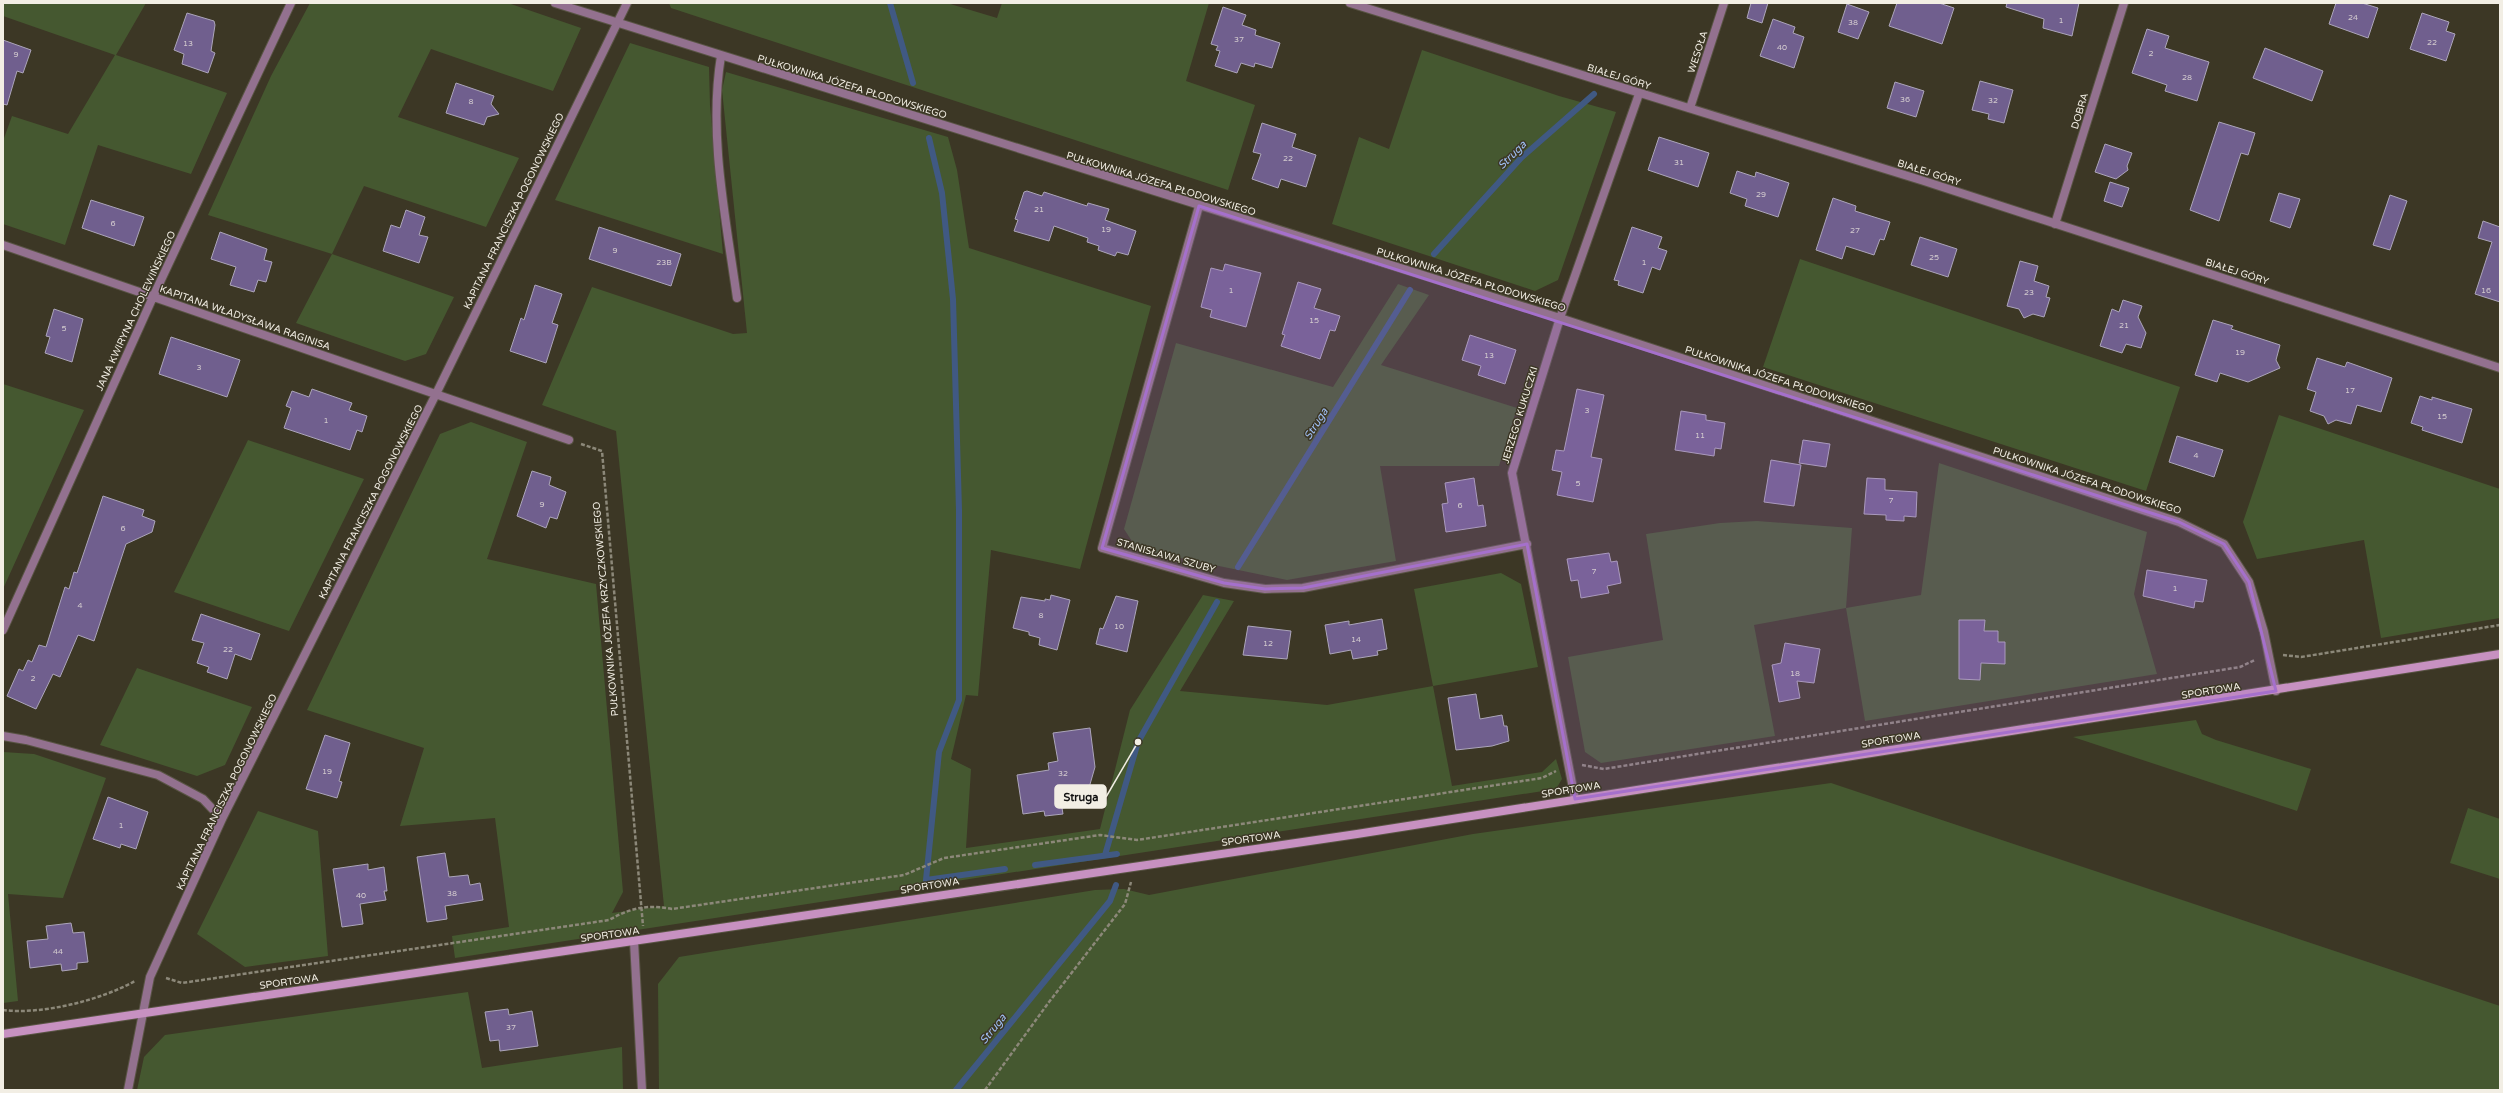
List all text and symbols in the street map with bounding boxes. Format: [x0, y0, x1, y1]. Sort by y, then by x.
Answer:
house number: 24 [2348, 13, 2358, 22]
house number: 1 [2058, 16, 2064, 25]
house number: 38 [1848, 18, 1858, 27]
street label: WESOŁA [1686, 29, 1710, 75]
house number: 37 [1234, 35, 1244, 44]
house number: 22 [2427, 38, 2437, 47]
house number: 13 [183, 39, 193, 48]
house number: 40 [1777, 43, 1787, 52]
house number: 2 [2148, 49, 2154, 58]
house number: 9 [13, 50, 19, 59]
street label: PUŁKOWNIKA JÓZEFA PŁODOWSKIEGO [756, 52, 948, 122]
street label: BIAŁEJ GÓRY [1586, 62, 1653, 93]
house number: 28 [2182, 73, 2192, 82]
street label: DOBRA [2069, 91, 2091, 131]
house number: 36 [1900, 95, 1910, 104]
house number: 32 [1988, 96, 1998, 105]
house number: 8 [468, 97, 474, 106]
street label: KAPITANA FRANCISZKA POGONOWSKIEGO [461, 111, 567, 311]
water label: Struga [1495, 138, 1529, 172]
street label: PUŁKOWNIKA JÓZEFA PŁODOWSKIEGO [1065, 149, 1257, 219]
house number: 22 [1283, 154, 1293, 163]
street label: BIAŁEJ GÓRY [1896, 157, 1963, 189]
house number: 31 [1674, 158, 1684, 167]
house number: 29 [1756, 190, 1766, 199]
house number: 21 [1034, 205, 1044, 214]
house number: 6 [110, 219, 116, 228]
house number: 19 [1101, 225, 1111, 234]
house number: 27 [1850, 226, 1860, 235]
street label: JANA KWIRYNA CHOLEWIŃSKIEGO [94, 229, 178, 393]
street label: PUŁKOWNIKA JÓZEFA PŁODOWSKIEGO [1375, 245, 1567, 315]
house number: 9 [612, 246, 618, 255]
house number: 25 [1929, 253, 1939, 262]
street label: BIAŁEJ GÓRY [2204, 256, 2271, 288]
house number: 23B [656, 258, 672, 267]
house number: 1 [1641, 258, 1647, 267]
street label: KAPITANA WŁADYSŁAWA RAGINISA [158, 283, 332, 353]
house number: 1 [1228, 286, 1234, 295]
house number: 16 [2481, 286, 2491, 295]
house number: 23 [2024, 288, 2034, 297]
house number: 15 [1309, 316, 1319, 325]
house number: 21 [2119, 321, 2129, 330]
house number: 5 [61, 324, 67, 333]
street label: PUŁKOWNIKA JÓZEFA PŁODOWSKIEGO [1683, 344, 1875, 416]
house number: 19 [2235, 348, 2245, 357]
house number: 13 [1484, 351, 1494, 360]
house number: 3 [196, 363, 202, 372]
street label: JERZEGO KUKUCZKI [1500, 365, 1540, 465]
house number: 17 [2345, 386, 2355, 395]
street label: KAPITANA FRANCISZKA POGONOWSKIEGO [316, 403, 426, 601]
water label: Struga [1301, 405, 1331, 442]
house number: 3 [1584, 406, 1590, 415]
house number: 15 [2437, 412, 2447, 421]
house number: 1 [323, 416, 329, 425]
house number: 11 [1695, 431, 1705, 440]
street label: PUŁKOWNIKA JÓZEFA PŁODOWSKIEGO [1991, 445, 2183, 517]
house number: 4 [2193, 451, 2199, 460]
house number: 5 [1575, 479, 1581, 488]
house number: 7 [1888, 496, 1894, 505]
house number: 9 [539, 500, 545, 509]
street label: PUŁKOWNIKA JÓZEFA KRZYCZKOWSKIEGO [591, 501, 621, 717]
house number: 6 [1457, 501, 1463, 510]
house number: 6 [120, 524, 126, 533]
street label: STANISŁAWA SZUBY [1115, 536, 1217, 576]
house number: 7 [1591, 567, 1597, 576]
house number: 1 [2172, 584, 2178, 593]
house number: 4 [77, 601, 83, 610]
house number: 8 [1038, 611, 1044, 620]
house number: 10 [1114, 622, 1124, 631]
house number: 14 [1351, 635, 1361, 644]
house number: 12 [1263, 639, 1273, 648]
house number: 22 [223, 645, 233, 654]
house number: 18 [1790, 669, 1800, 678]
house number: 2 [30, 674, 36, 683]
street label: SPORTOWA [2181, 680, 2241, 702]
street label: KAPITANA FRANCISZKA POGONOWSKIEGO [174, 692, 280, 892]
street label: SPORTOWA [1861, 729, 1921, 751]
house number: 19 [322, 767, 332, 776]
house number: 32 [1058, 769, 1068, 778]
street label: SPORTOWA [1541, 779, 1601, 801]
callout: Struga [1055, 785, 1106, 808]
text: Struga [1064, 791, 1098, 805]
house number: 1 [118, 821, 124, 830]
street label: SPORTOWA [1221, 829, 1281, 849]
street label: SPORTOWA [900, 875, 960, 897]
house number: 38 [447, 889, 457, 898]
house number: 40 [356, 891, 366, 900]
street label: SPORTOWA [580, 925, 640, 945]
house number: 44 [53, 947, 63, 956]
street label: SPORTOWA [259, 972, 319, 992]
water label: Struga [977, 1011, 1010, 1047]
house number: 37 [506, 1023, 516, 1032]

